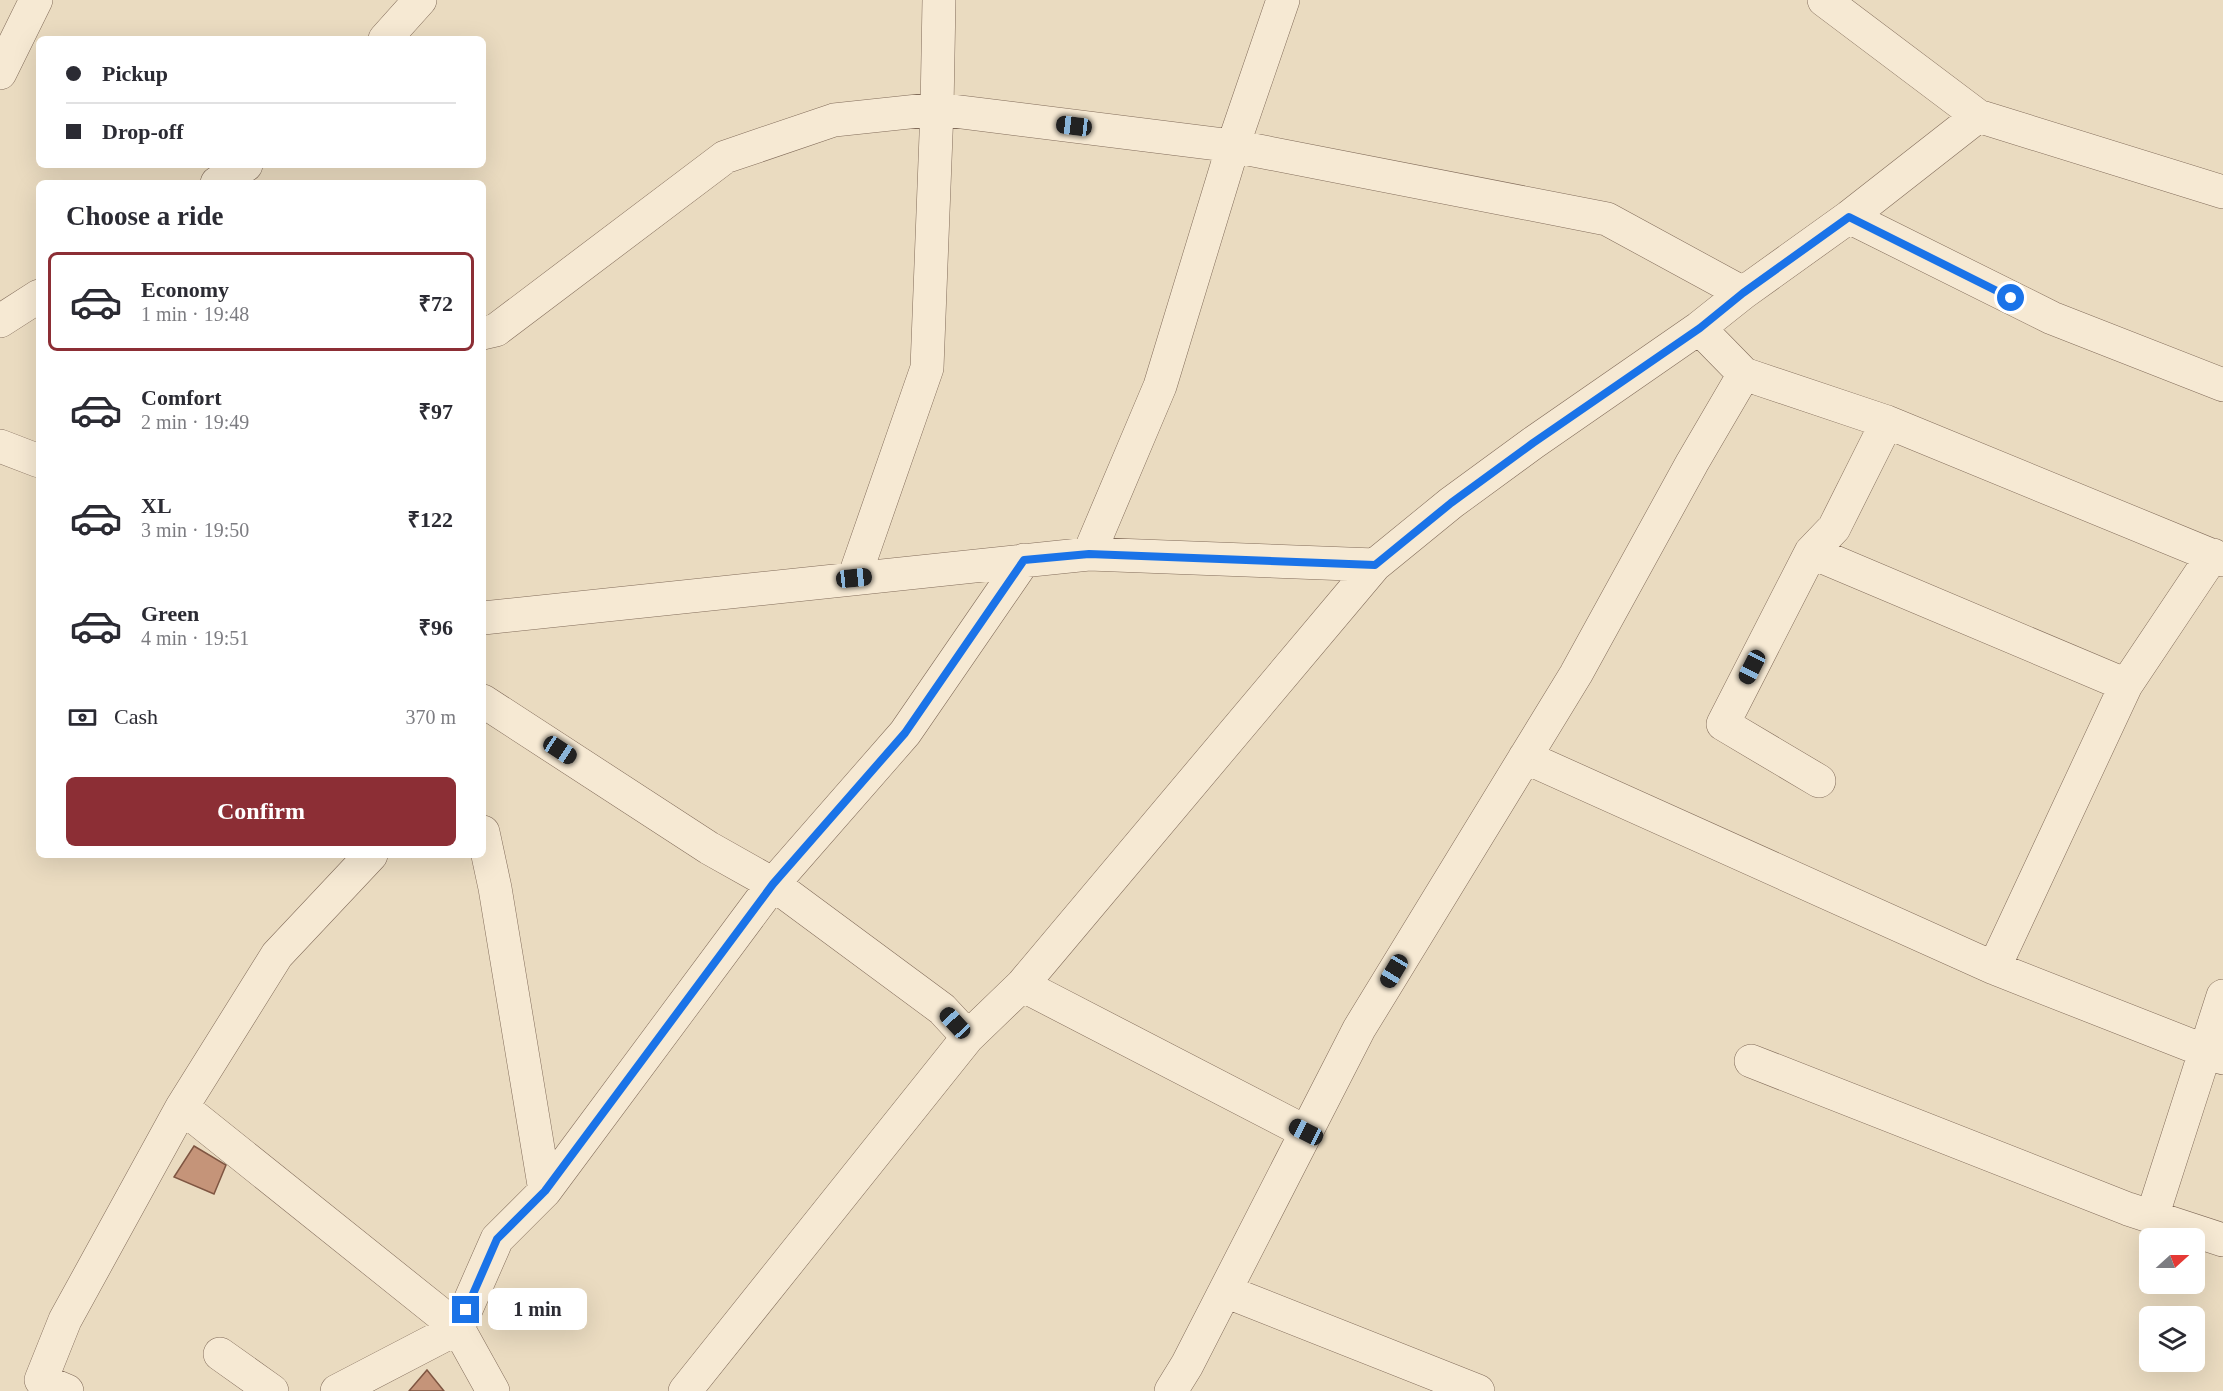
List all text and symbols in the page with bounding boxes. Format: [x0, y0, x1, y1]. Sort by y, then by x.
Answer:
text: Pickup [102, 61, 168, 86]
car [1055, 115, 1093, 137]
text: Drop-off [102, 119, 183, 144]
text: Choose a ride [66, 201, 224, 231]
icon: car [69, 275, 123, 329]
text: Economy [141, 277, 229, 302]
route start [1997, 284, 2024, 311]
text: ₹72 [418, 291, 453, 316]
text: 1 min · 19:48 [141, 303, 249, 325]
icon: car [69, 383, 123, 437]
text: Comfort [141, 385, 222, 410]
text: ₹97 [418, 399, 453, 424]
text: 2 min · 19:49 [141, 411, 249, 433]
icon: car [69, 491, 123, 545]
text: XL [141, 493, 172, 518]
text: ₹122 [407, 507, 453, 532]
text: 3 min · 19:50 [141, 519, 249, 541]
car [835, 567, 873, 589]
icon: car [69, 599, 123, 653]
text: Green [141, 601, 199, 626]
text: ₹96 [418, 615, 453, 640]
text: 4 min · 19:51 [141, 627, 249, 649]
car [1736, 647, 1768, 687]
icon: cash [66, 701, 99, 734]
text: Cash [114, 704, 158, 729]
text: 370 m [405, 706, 456, 728]
car [540, 733, 580, 767]
button: Confirm [66, 777, 456, 846]
car [1377, 951, 1411, 991]
car [936, 1004, 974, 1042]
car [1286, 1116, 1326, 1148]
north arrow [2139, 1228, 2205, 1294]
map controls [2139, 1228, 2205, 1372]
callout: 1 min [487, 1289, 586, 1331]
route end [452, 1296, 479, 1323]
text: 1 min [513, 1298, 562, 1320]
button: layers [2139, 1306, 2205, 1372]

